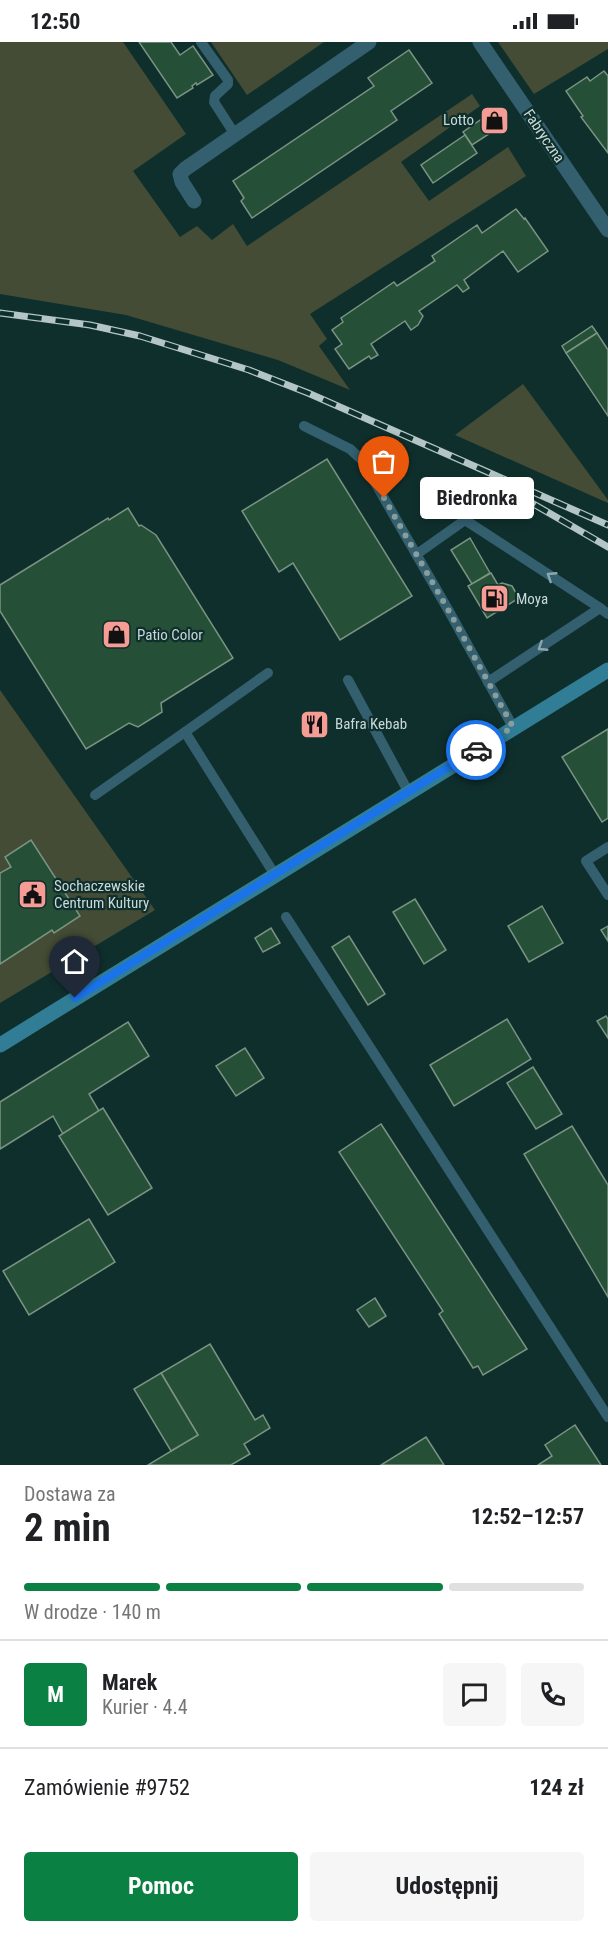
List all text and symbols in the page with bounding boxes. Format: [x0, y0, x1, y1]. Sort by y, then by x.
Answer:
text: 12:50 [30, 9, 81, 34]
shop icon: Lotto [479, 104, 511, 136]
street label: Fabryczna [520, 106, 568, 166]
place label: Lotto [443, 111, 474, 129]
pin [358, 436, 409, 498]
icon: bag [367, 445, 400, 478]
callout: Biedronka [420, 477, 534, 519]
text: Biedronka [437, 486, 517, 510]
one-way arrow [547, 572, 558, 583]
fuel station icon: Moya [479, 583, 511, 615]
place label: Moya [516, 590, 548, 608]
shop icon: Patio Color [100, 619, 132, 651]
place label: Patio Color [137, 626, 203, 644]
one-way arrow [537, 639, 548, 650]
restaurant icon: Bafra Kebab [298, 708, 330, 740]
place label: Bafra Kebab [335, 715, 407, 733]
courier [446, 720, 506, 780]
icon: car [460, 734, 493, 767]
place label: Sochaczewskie Centrum Kultury [54, 877, 149, 912]
public building icon: Sochaczewskie Centrum Kultury [17, 879, 49, 911]
pin [49, 936, 100, 998]
icon: home [58, 945, 91, 978]
text: Dostawa za [24, 1482, 116, 1506]
text: 12:52–12:57 [471, 1504, 584, 1529]
text: 2 min [24, 1505, 111, 1551]
text: W drodze · 140 m [24, 1600, 161, 1624]
button: chat [443, 1663, 506, 1726]
button: phone [521, 1663, 584, 1726]
text: Marek [102, 1670, 157, 1695]
text: M [47, 1682, 64, 1707]
text: Kurier · 4.4 [102, 1695, 188, 1719]
text: Zamówienie #9752 [24, 1775, 190, 1800]
text: 124 zł [529, 1775, 584, 1800]
button: Pomoc [24, 1852, 298, 1921]
button: Udostępnij [310, 1852, 584, 1921]

